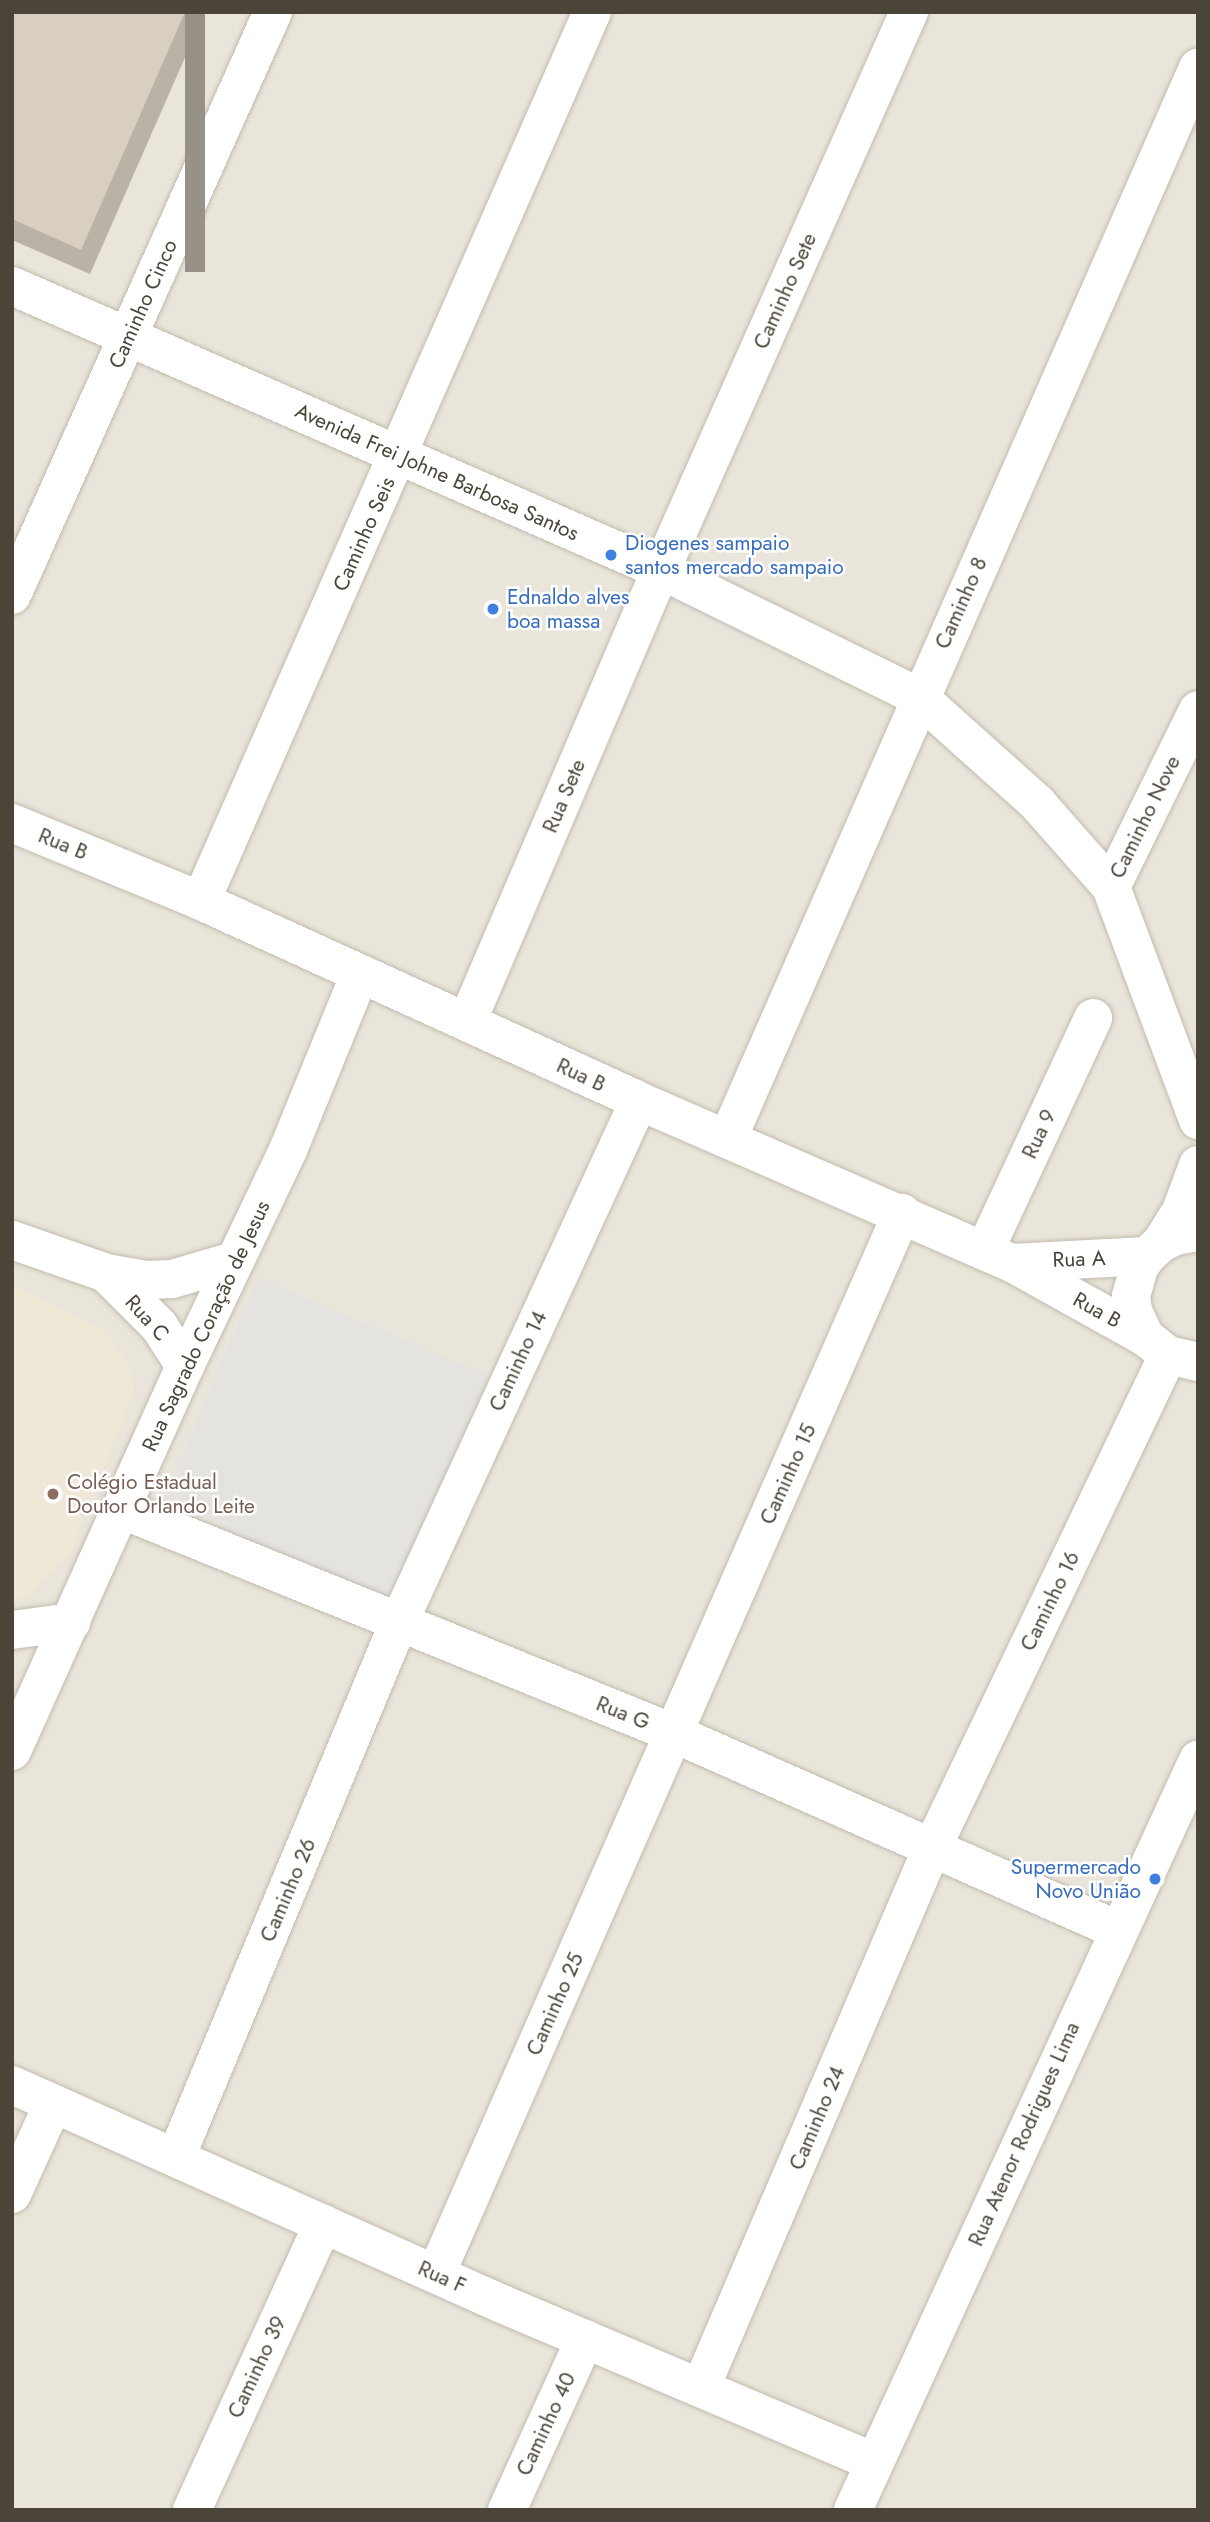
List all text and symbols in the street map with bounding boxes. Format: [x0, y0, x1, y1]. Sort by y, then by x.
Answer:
street label: Caminho Sete [748, 229, 822, 353]
street label: Caminho Cinco [103, 236, 183, 372]
street label: Avenida Frei Johne Barbosa Santos [291, 398, 583, 546]
street label: Caminho Seis [328, 473, 400, 595]
place label: Diogenes sampaio santos mercado sampaio [625, 530, 844, 580]
marker: Diogenes sampaio santos mercado sampaio [603, 547, 619, 563]
street label: Caminho 8 [930, 553, 992, 653]
place label: Ednaldo alves boa massa [507, 584, 629, 634]
marker: Ednaldo alves boa massa [485, 601, 501, 617]
street label: Caminho Nove [1104, 752, 1186, 882]
street label: Rua Sete [537, 755, 591, 837]
street label: Rua B [35, 823, 91, 865]
street label: Rua B [553, 1053, 609, 1097]
street label: Rua 9 [1017, 1105, 1061, 1163]
street label: Rua Sagrado Coração de Jesus [137, 1197, 275, 1455]
street label: Rua A [1052, 1245, 1106, 1273]
street label: Rua B [1069, 1287, 1125, 1333]
street label: Rua C [120, 1290, 174, 1346]
street label: Caminho 14 [484, 1307, 552, 1415]
street label: Caminho 15 [755, 1420, 821, 1528]
place label: Colégio Estadual Doutor Orlando Leite [67, 1469, 255, 1519]
marker: Colégio Estadual Doutor Orlando Leite [45, 1486, 61, 1502]
street label: Caminho 16 [1015, 1547, 1085, 1655]
street label: Rua G [593, 1691, 653, 1735]
street label: Caminho 26 [255, 1834, 321, 1946]
place label: Supermercado Novo União [1011, 1854, 1141, 1904]
marker: Supermercado Novo União [1147, 1871, 1163, 1887]
street label: Caminho 25 [521, 1949, 589, 2059]
street label: Rua Atenor Rodrigues Lima [963, 2018, 1085, 2250]
street label: Caminho 24 [784, 2062, 850, 2174]
street label: Rua F [414, 2255, 470, 2299]
street label: Caminho 39 [222, 2312, 292, 2422]
street label: Caminho 40 [511, 2368, 581, 2480]

